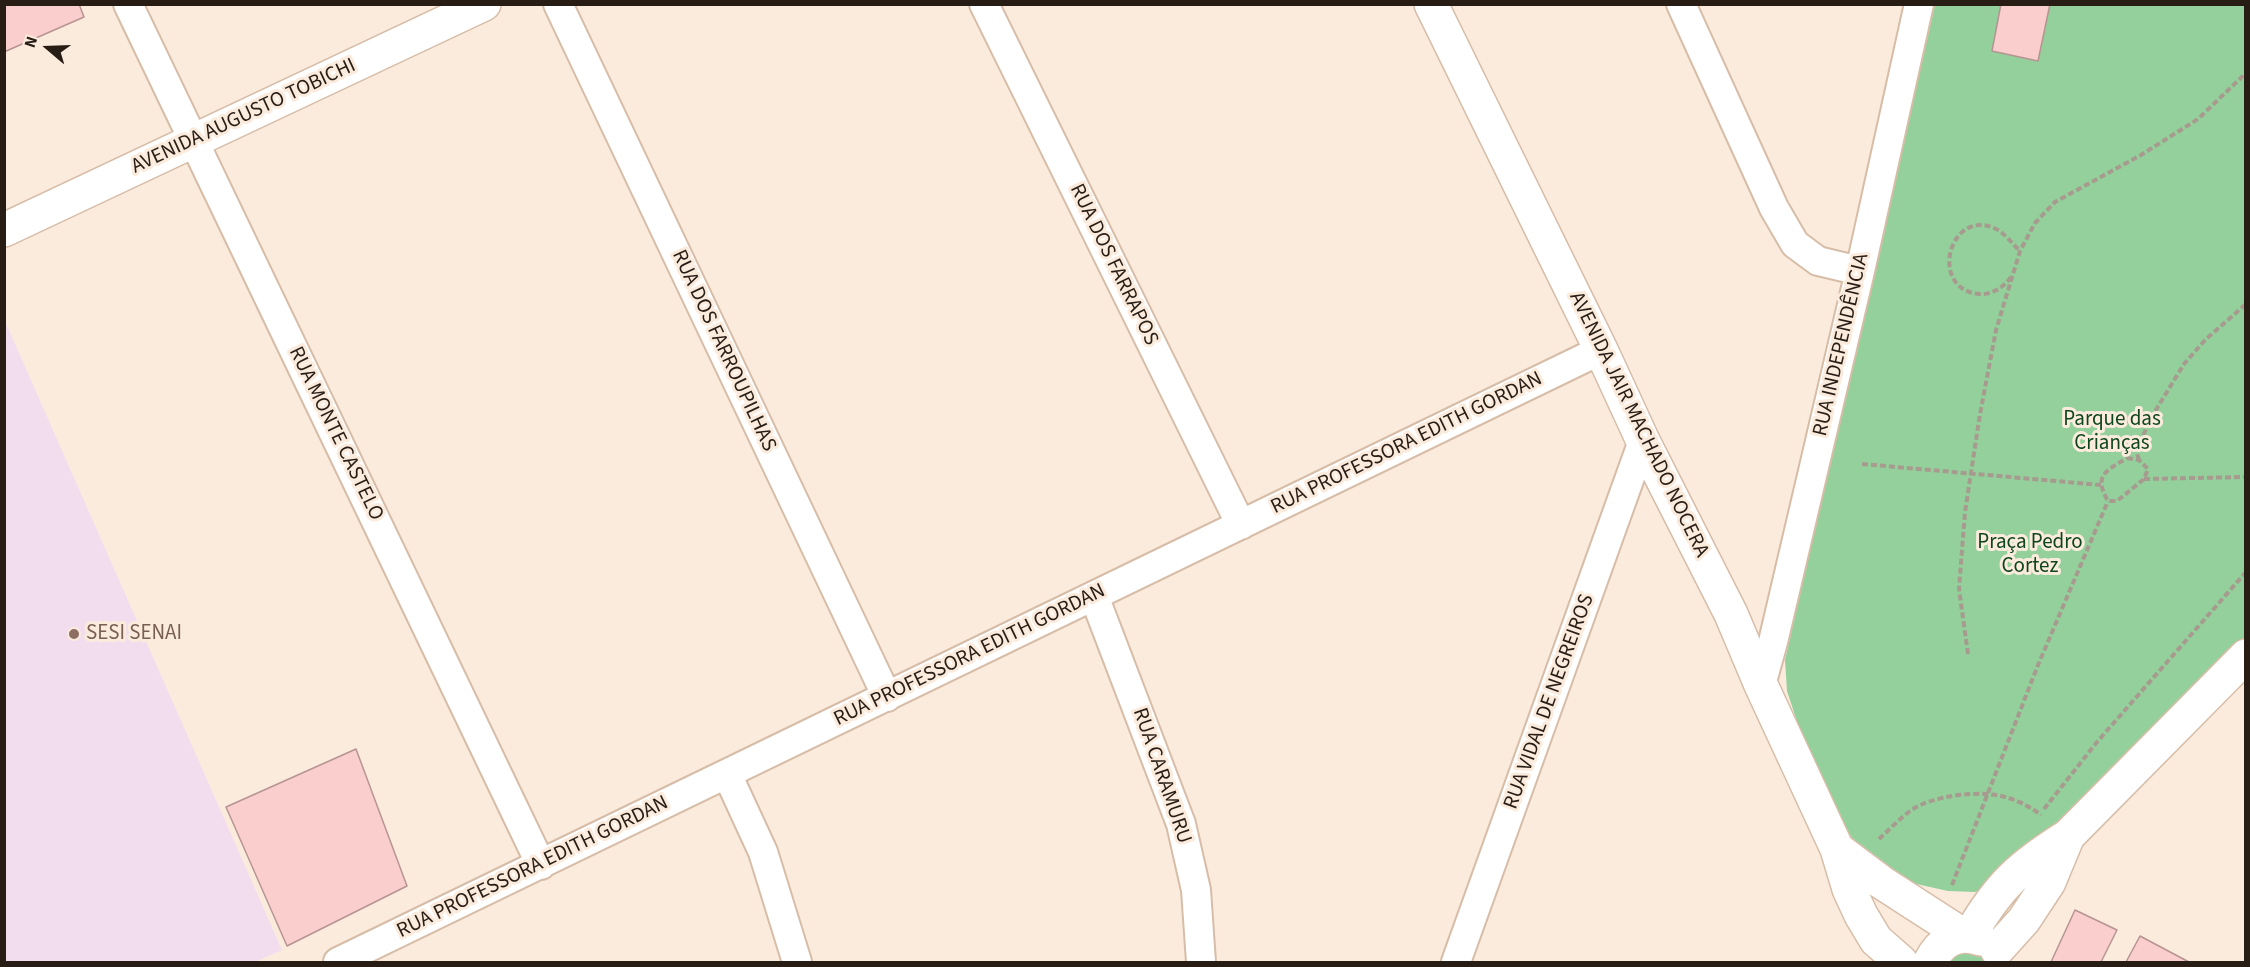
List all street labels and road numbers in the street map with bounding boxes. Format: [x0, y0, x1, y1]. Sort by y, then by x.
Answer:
street label: AVENIDA AUGUSTO TOBICHI [128, 54, 360, 180]
street label: RUA DOS FARRAPOS [1063, 180, 1163, 350]
street label: RUA DOS FARROUPILHAS [665, 246, 781, 456]
street label: RUA INDEPENDÊNCIA [1809, 251, 1875, 439]
street label: AVENIDA JAIR MACHADO NOCERA [1563, 288, 1713, 562]
street label: RUA MONTE CASTELO [282, 343, 388, 525]
street label: RUA PROFESSORA EDITH GORDAN [1267, 367, 1547, 521]
street label: RUA PROFESSORA EDITH GORDAN [830, 579, 1110, 733]
street label: RUA VIDAL DE NEGREIROS [1499, 591, 1601, 813]
street label: RUA CARAMURU [1126, 705, 1196, 847]
street label: RUA PROFESSORA EDITH GORDAN [393, 791, 673, 945]

